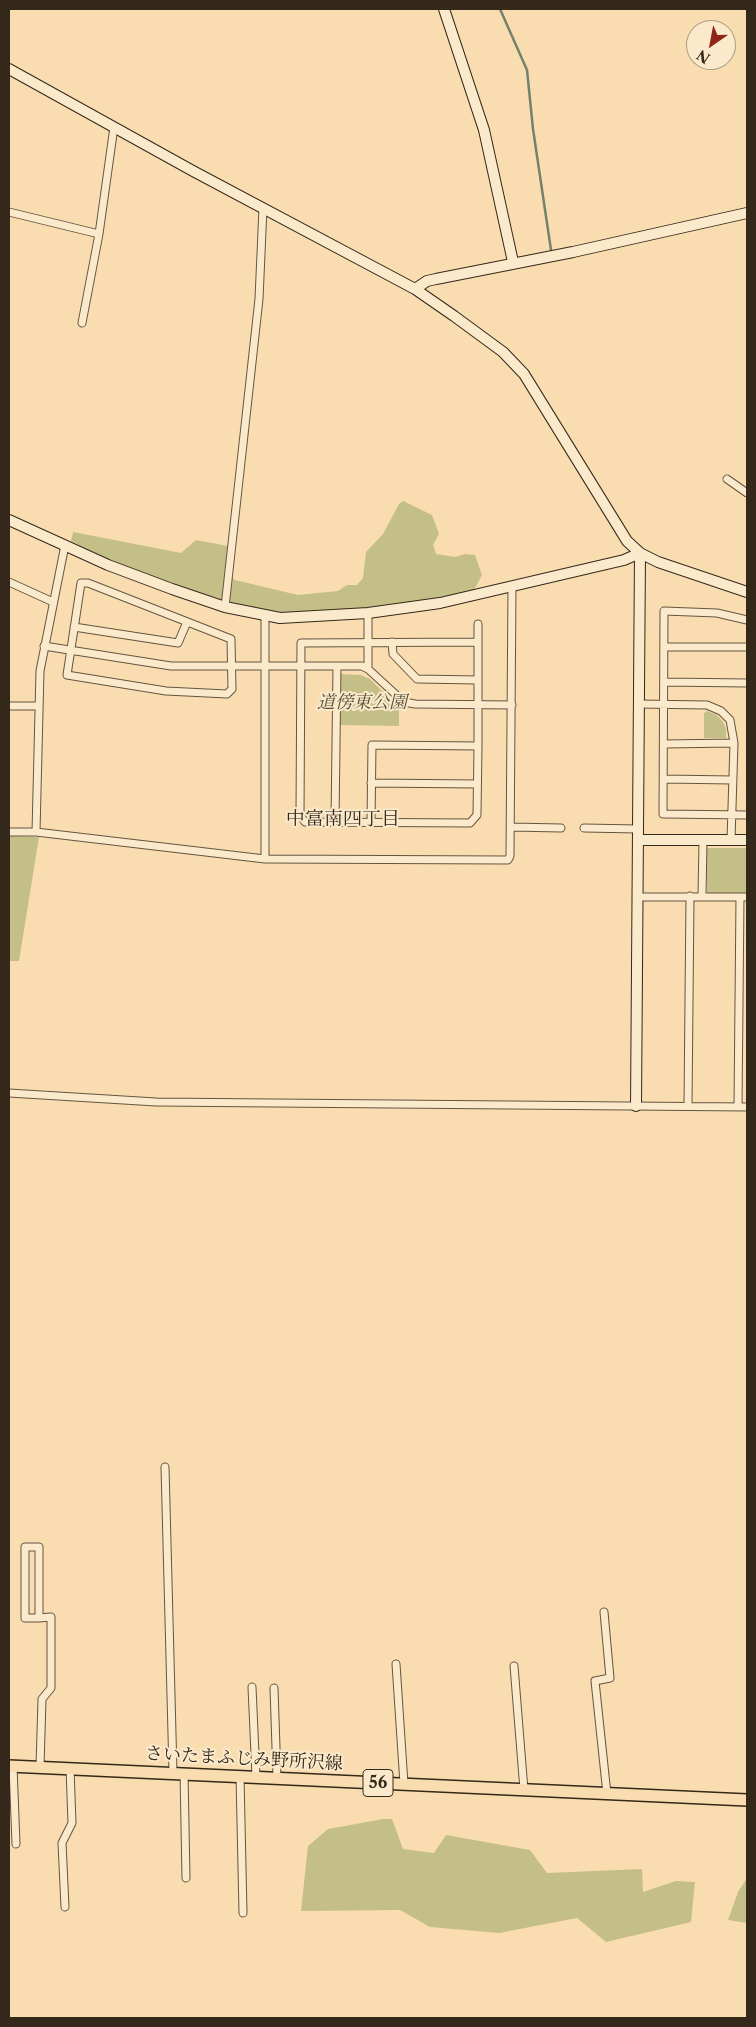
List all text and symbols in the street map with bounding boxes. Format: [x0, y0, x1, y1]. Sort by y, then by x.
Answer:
north arrow [686, 20, 736, 70]
text: N [693, 46, 713, 68]
park label: 道傍東公園 [317, 692, 407, 714]
district label: 中富南四丁目 [286, 809, 400, 831]
street label: さいたまふじみ野所沢線 [145, 1743, 343, 1775]
road number: 56 [363, 1770, 393, 1796]

